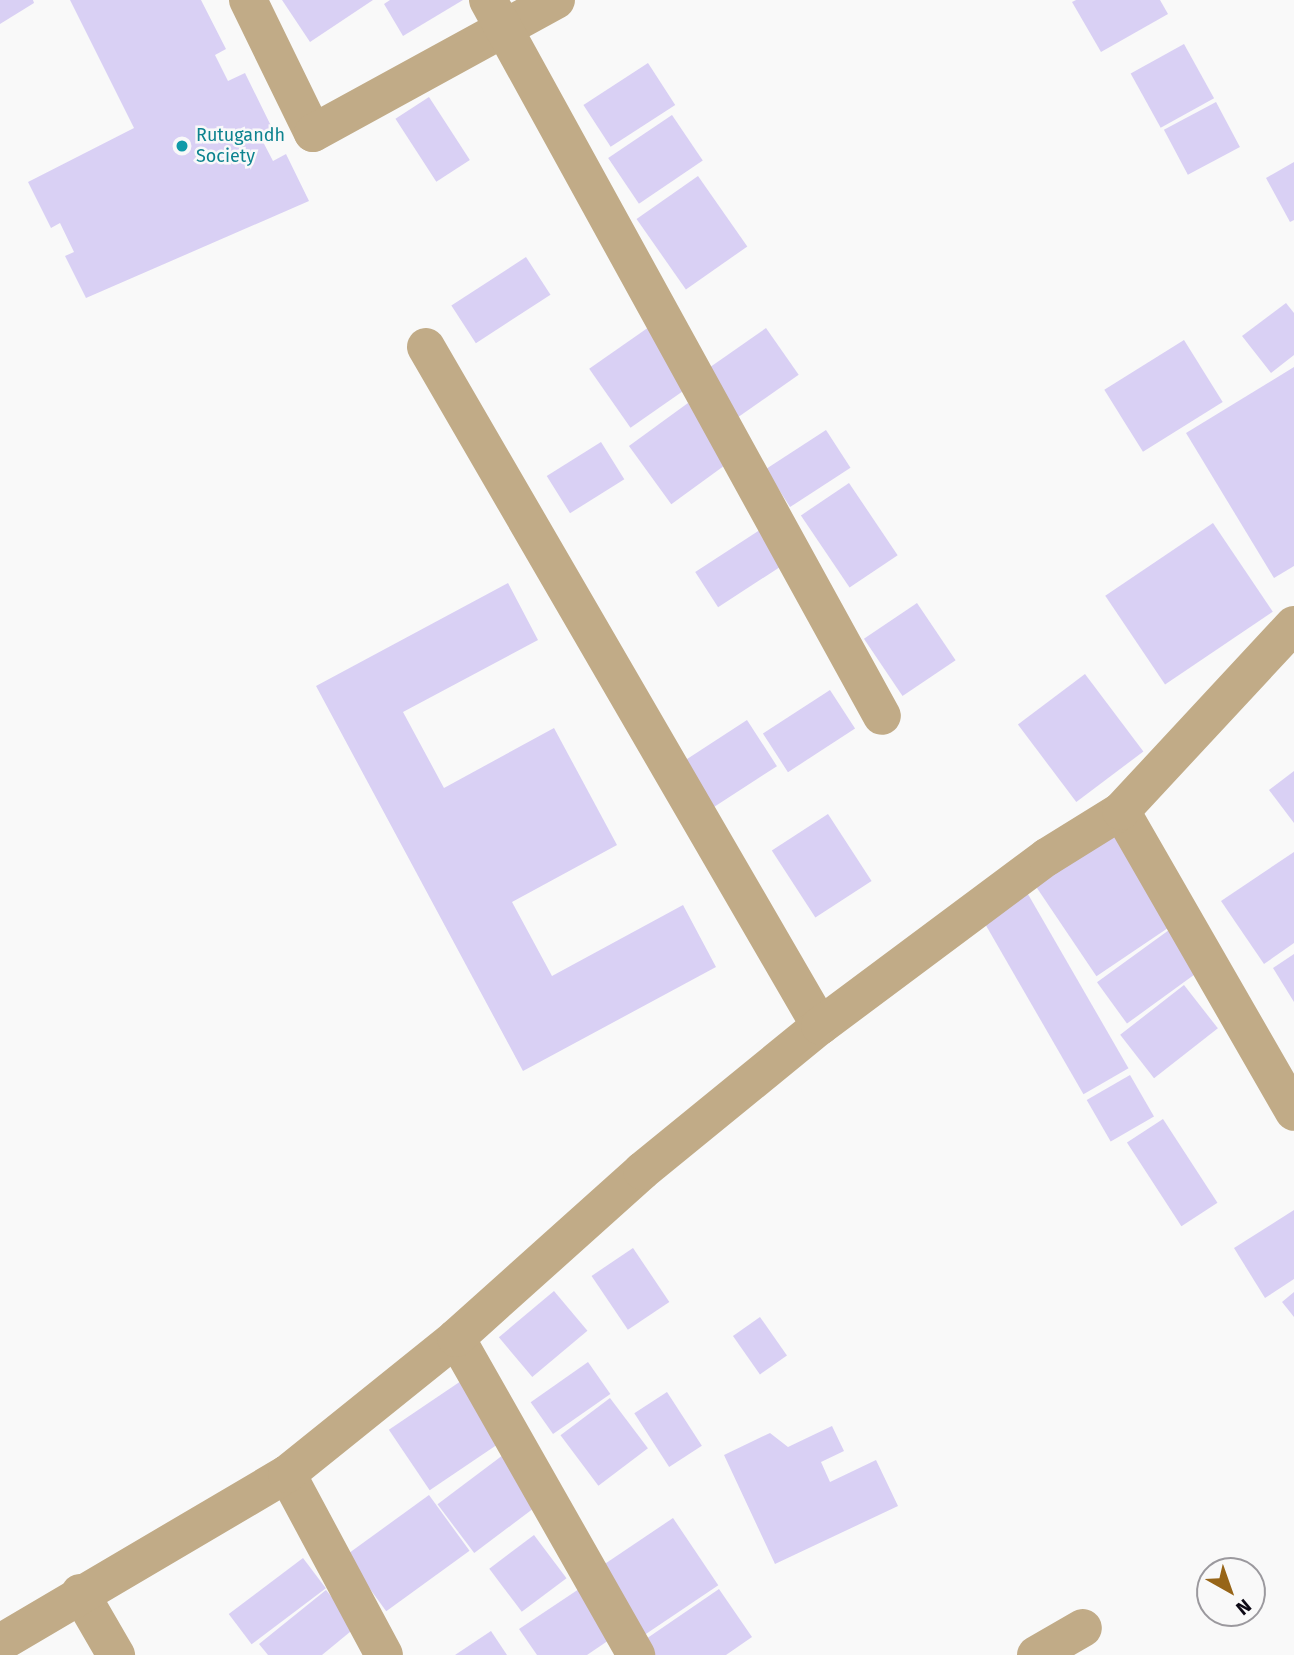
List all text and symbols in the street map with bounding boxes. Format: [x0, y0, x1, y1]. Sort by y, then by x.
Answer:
place label: Rutugandh Society [196, 125, 285, 168]
marker: Rutugandh Society [174, 138, 190, 154]
north arrow [1196, 1557, 1266, 1627]
text: N [1231, 1594, 1256, 1620]

